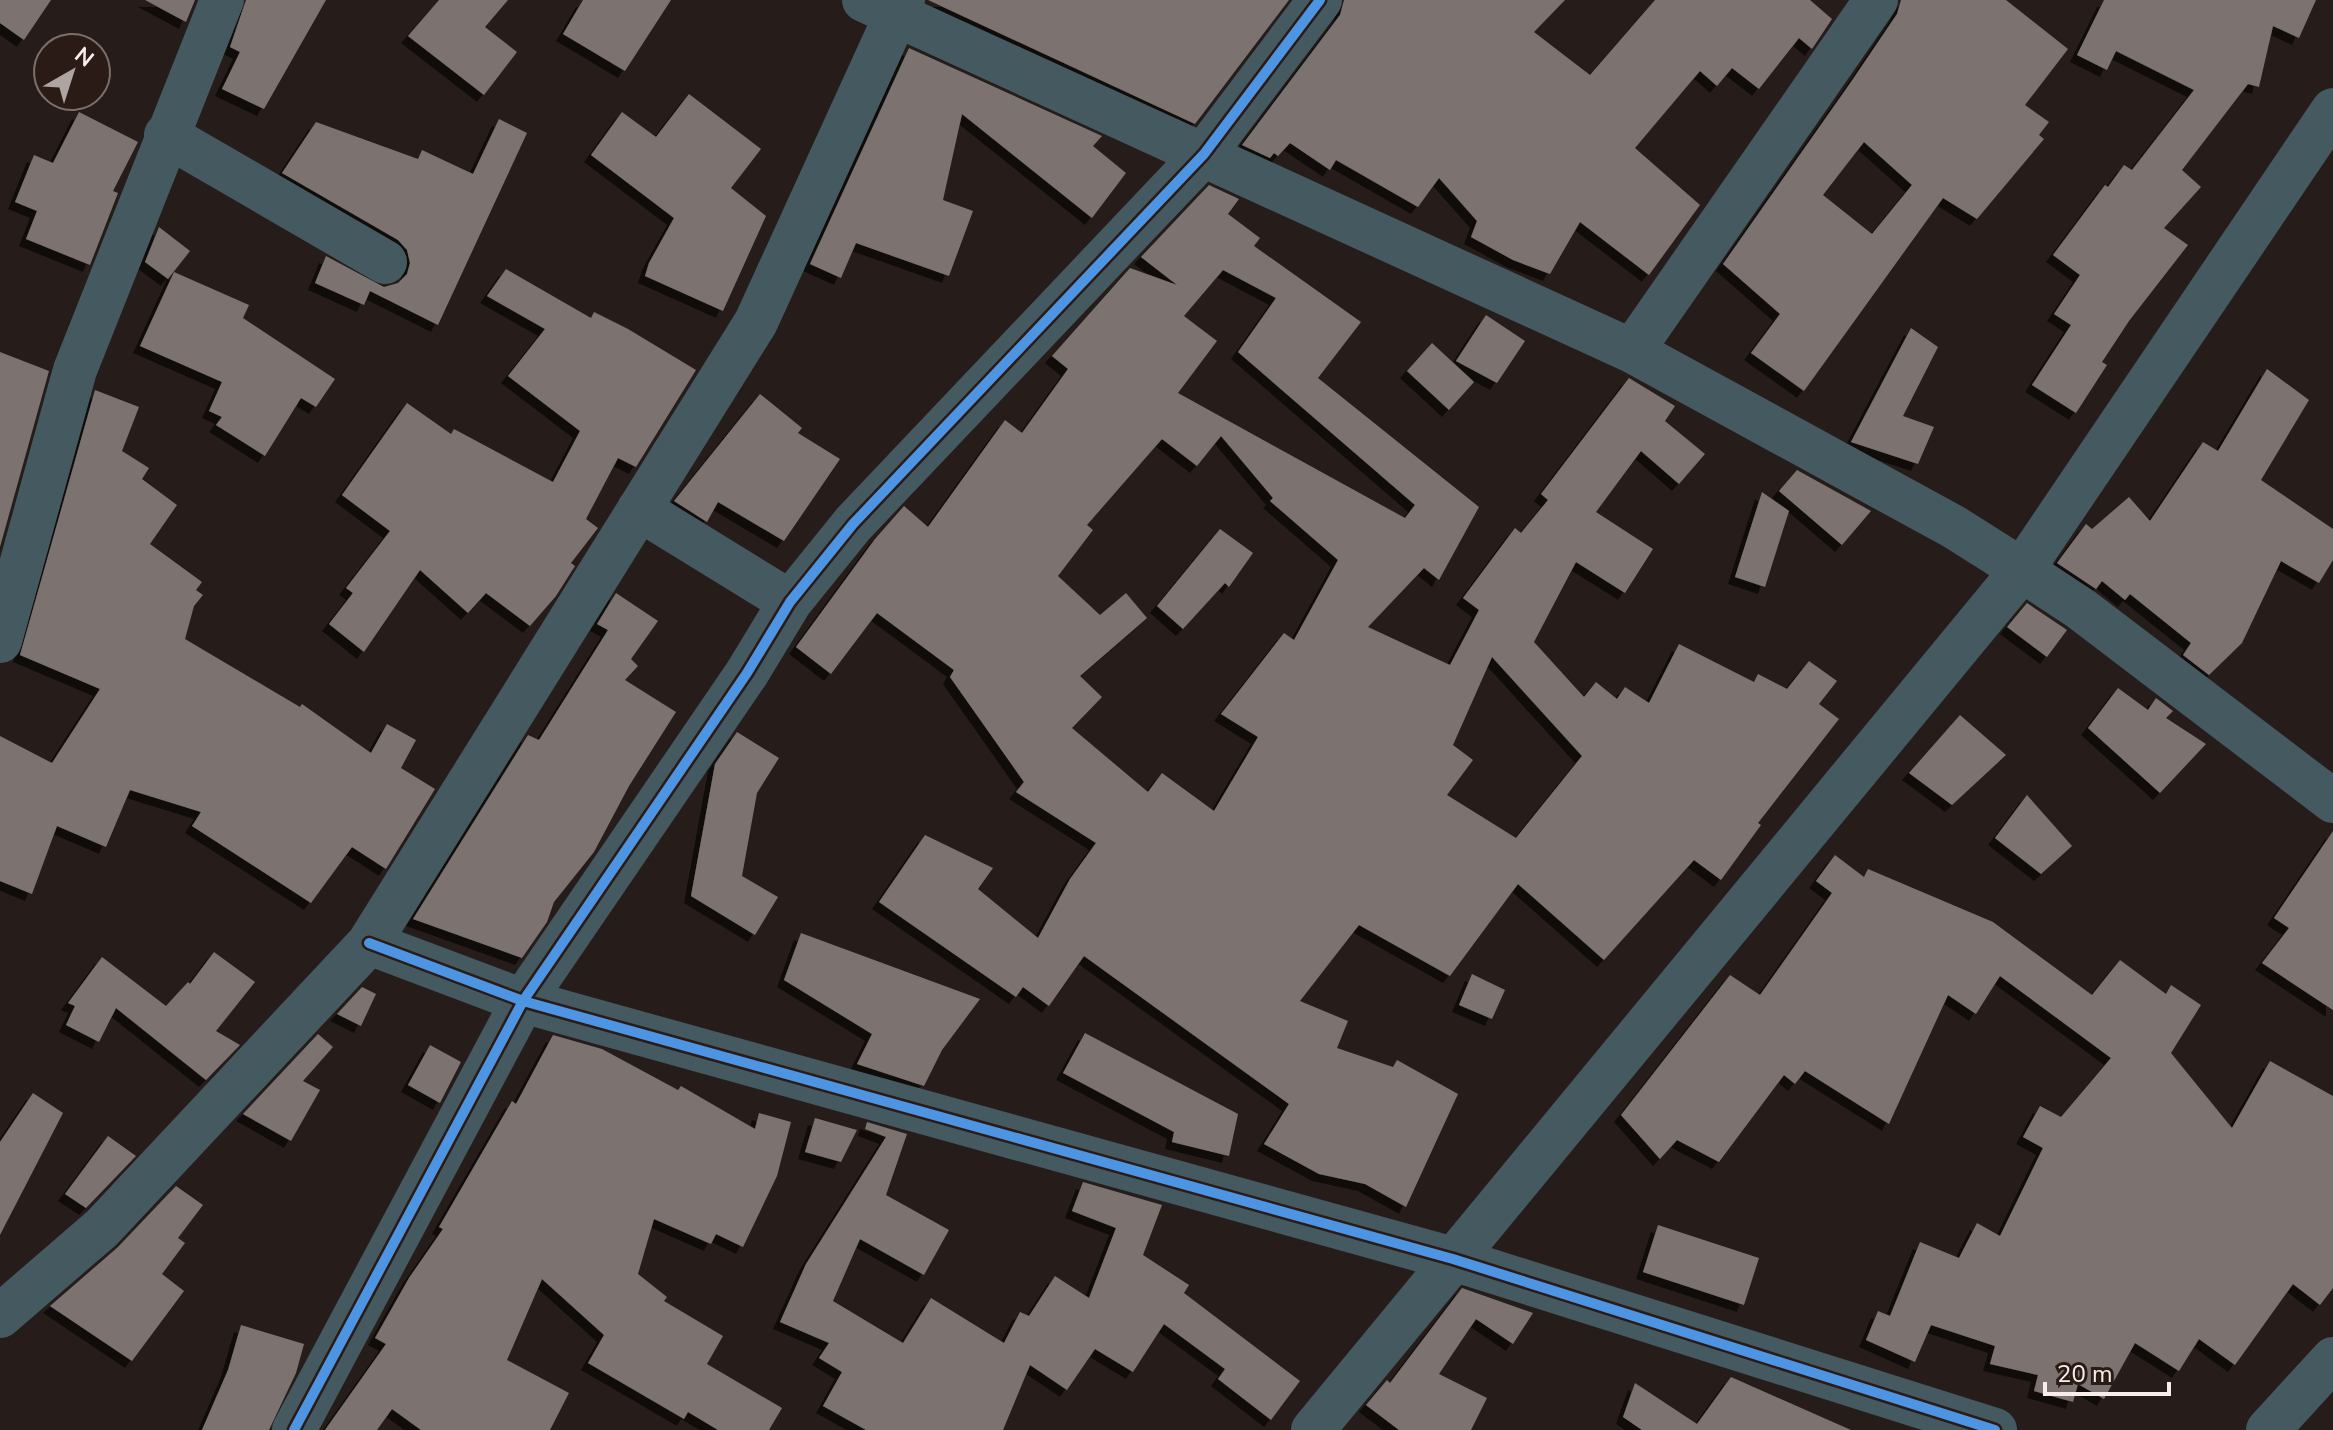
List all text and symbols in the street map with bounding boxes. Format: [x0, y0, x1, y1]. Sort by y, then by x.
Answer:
north arrow [32, 32, 112, 112]
text: N [68, 40, 100, 74]
scale bar [2045, 1346, 2169, 1396]
text: 20 m [2057, 1358, 2113, 1390]

